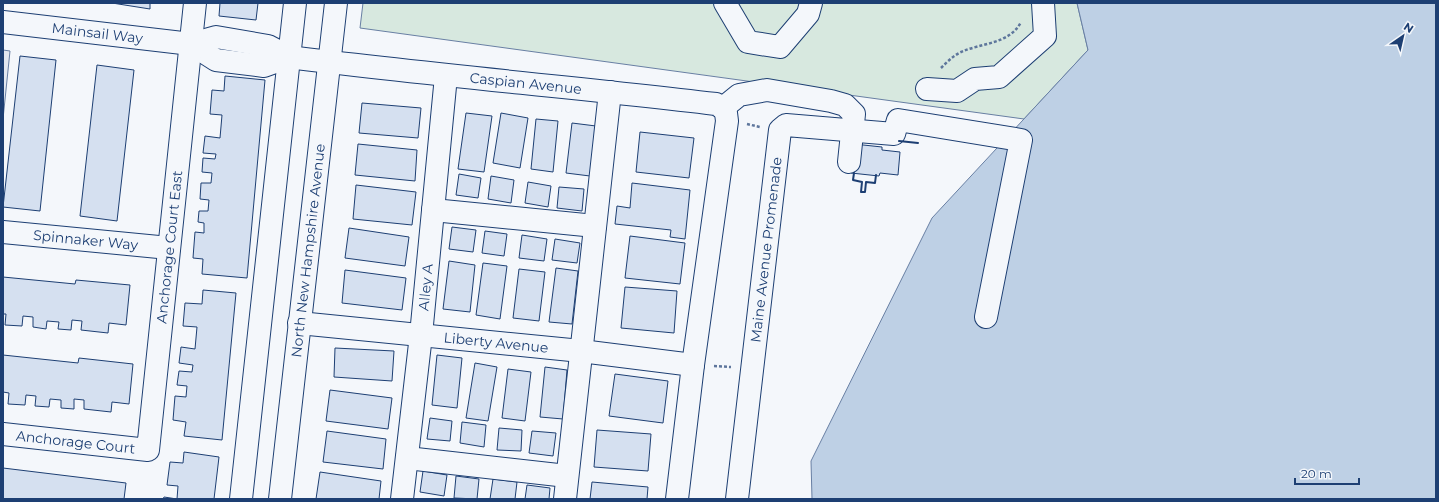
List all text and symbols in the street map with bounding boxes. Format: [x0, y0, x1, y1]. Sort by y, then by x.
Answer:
north arrow [1383, 16, 1423, 56]
street label: Mainsail Way [51, 19, 144, 47]
text: N [1401, 19, 1416, 36]
street label: Caspian Avenue [469, 69, 583, 98]
street label: North New Hampshire Avenue [287, 143, 329, 358]
street label: Maine Avenue Promenade [746, 156, 786, 343]
street label: Anchorage Court East [152, 169, 186, 324]
street label: Spinnaker Way [32, 226, 139, 254]
street label: Alley A [414, 262, 437, 312]
street label: Liberty Avenue [443, 328, 549, 357]
street label: Anchorage Court [15, 426, 136, 458]
scale bar [1295, 460, 1359, 486]
text: 20 m [1301, 466, 1332, 481]

